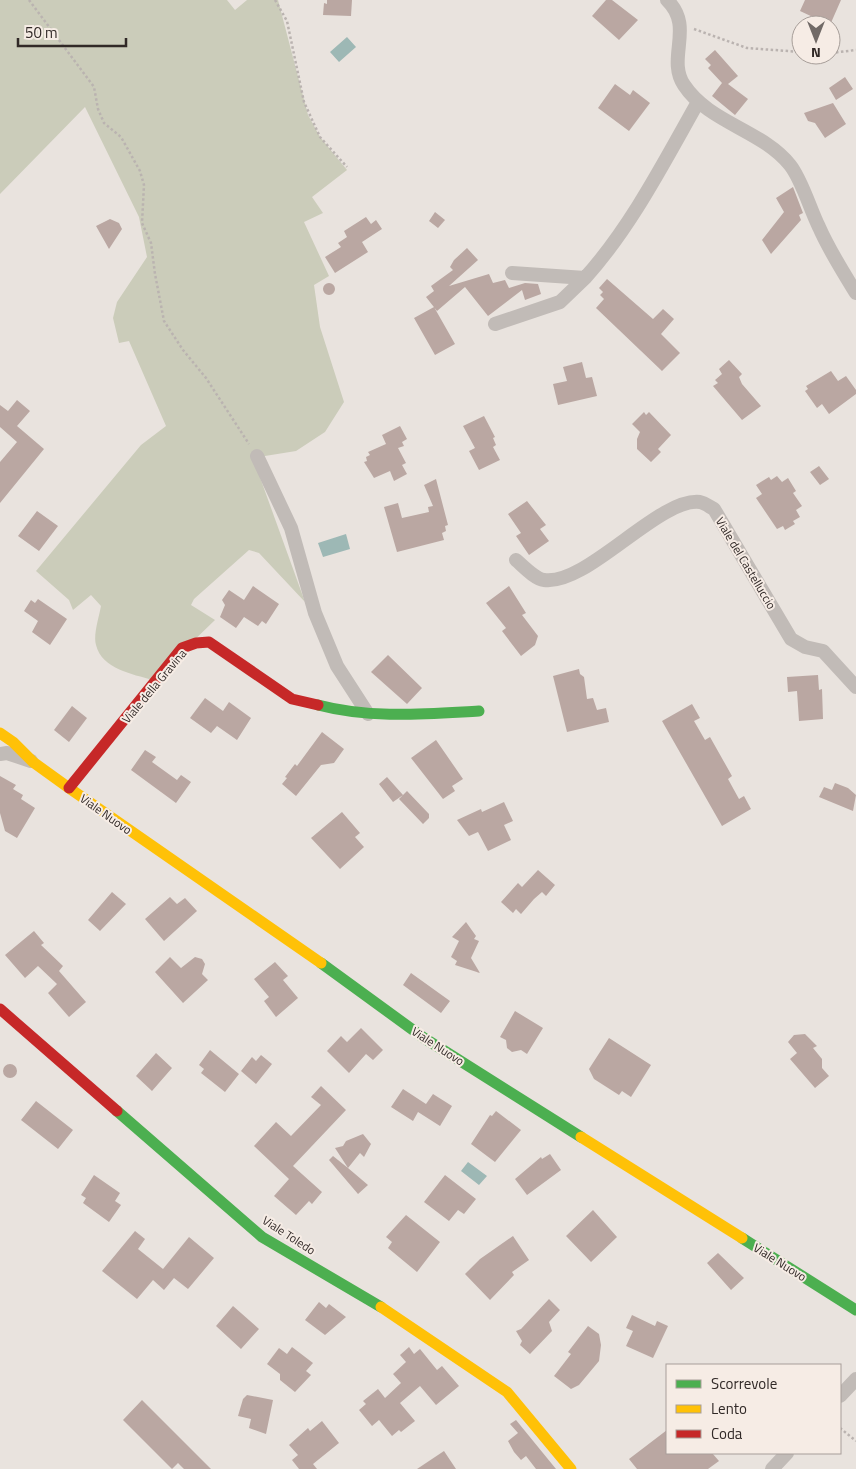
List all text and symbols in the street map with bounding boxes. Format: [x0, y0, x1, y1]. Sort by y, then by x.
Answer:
scale bar [18, 15, 125, 47]
north arrow [791, 15, 841, 65]
text: 50 m [25, 21, 58, 44]
text: N [811, 43, 821, 64]
street label: Viale del Castelluccio [711, 513, 781, 613]
street label: Viale della Gravina [117, 645, 191, 727]
street label: Viale Nuovo [76, 789, 136, 839]
street label: Viale Nuovo [408, 1022, 468, 1070]
street label: Viale Toledo [259, 1211, 319, 1259]
street label: Viale Nuovo [750, 1238, 810, 1286]
legend [666, 1364, 841, 1454]
text: Scorrevole [711, 1372, 777, 1395]
text: Lento [711, 1397, 747, 1420]
text: Coda [711, 1422, 743, 1445]

